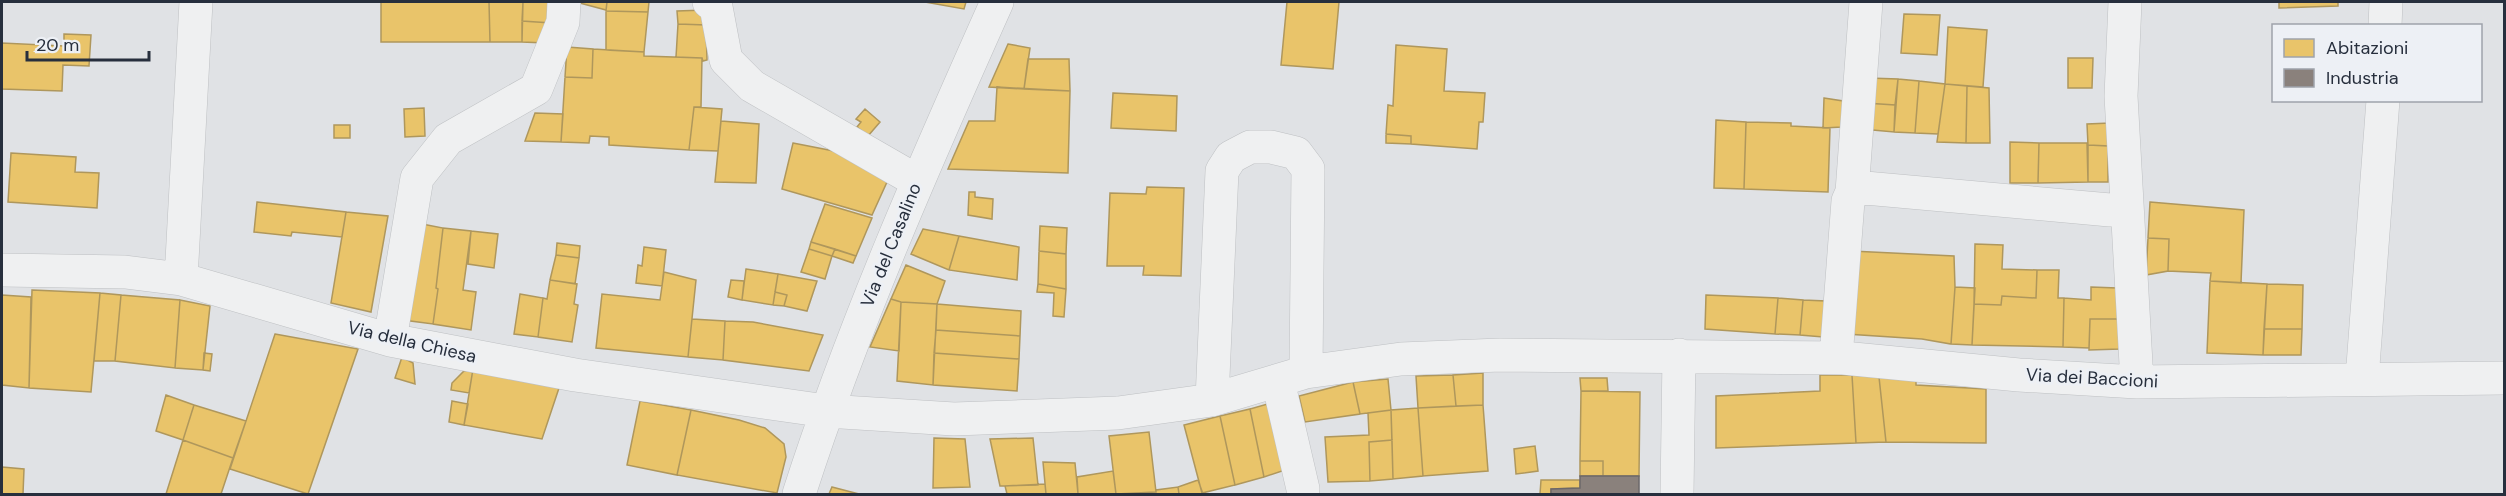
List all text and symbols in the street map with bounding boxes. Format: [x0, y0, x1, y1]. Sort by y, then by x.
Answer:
scale bar [27, 24, 148, 62]
legend [2272, 24, 2482, 102]
text: 20 m [36, 33, 79, 57]
text: Abitazioni [2326, 36, 2408, 60]
text: Industria [2326, 66, 2399, 90]
street label: Via del Casalino [855, 179, 927, 311]
street label: Via della Chiesa [345, 315, 479, 369]
street label: Via dei Baccioni [2025, 363, 2159, 393]

